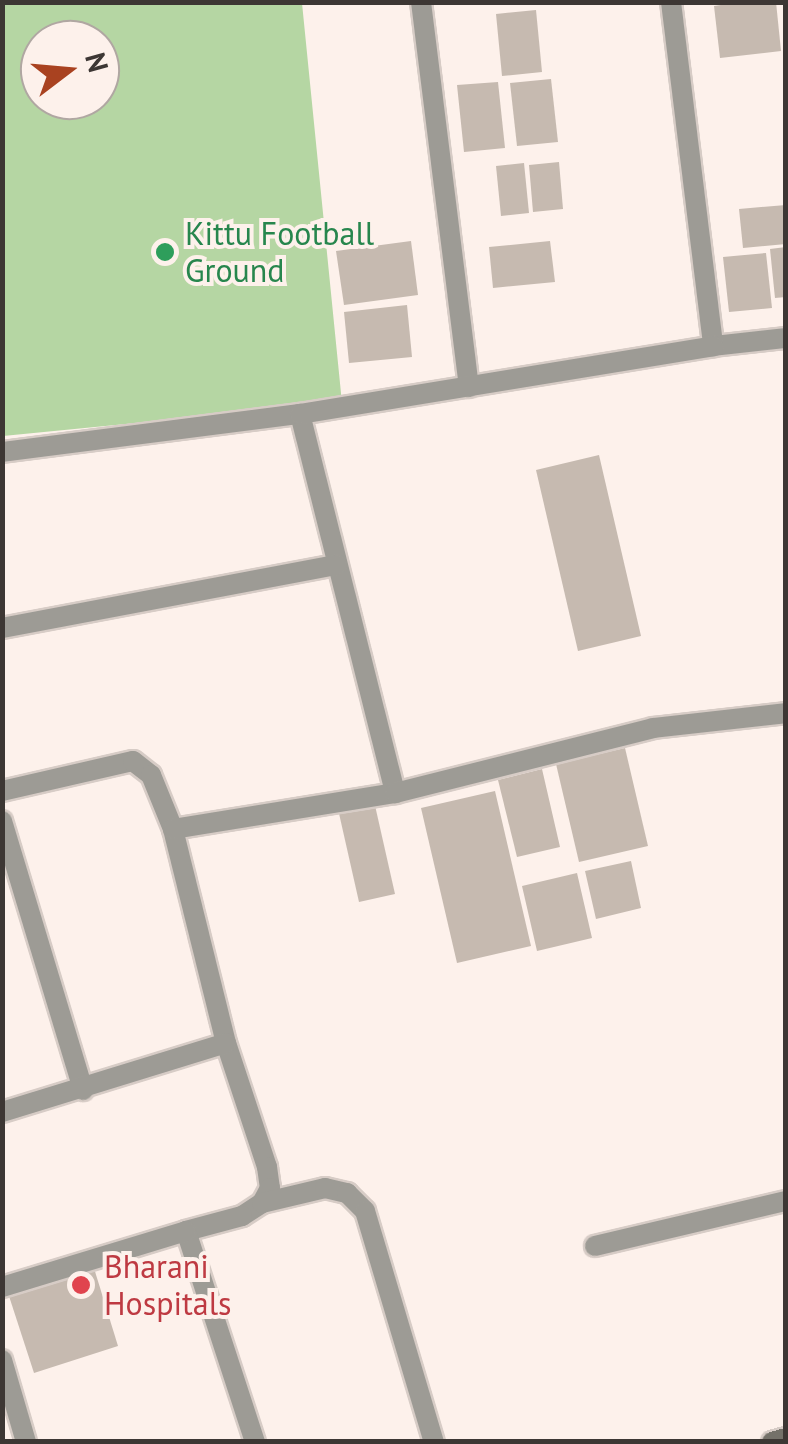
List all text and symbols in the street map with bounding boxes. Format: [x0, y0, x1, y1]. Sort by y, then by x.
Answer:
north arrow [20, 20, 120, 120]
text: N [77, 48, 118, 76]
place label: Kittu Football Ground [185, 215, 374, 290]
marker: Kittu Football Ground [154, 241, 176, 263]
place label: Bharani Hospitals [104, 1248, 232, 1323]
marker: Bharani Hospitals [68, 1272, 94, 1298]

